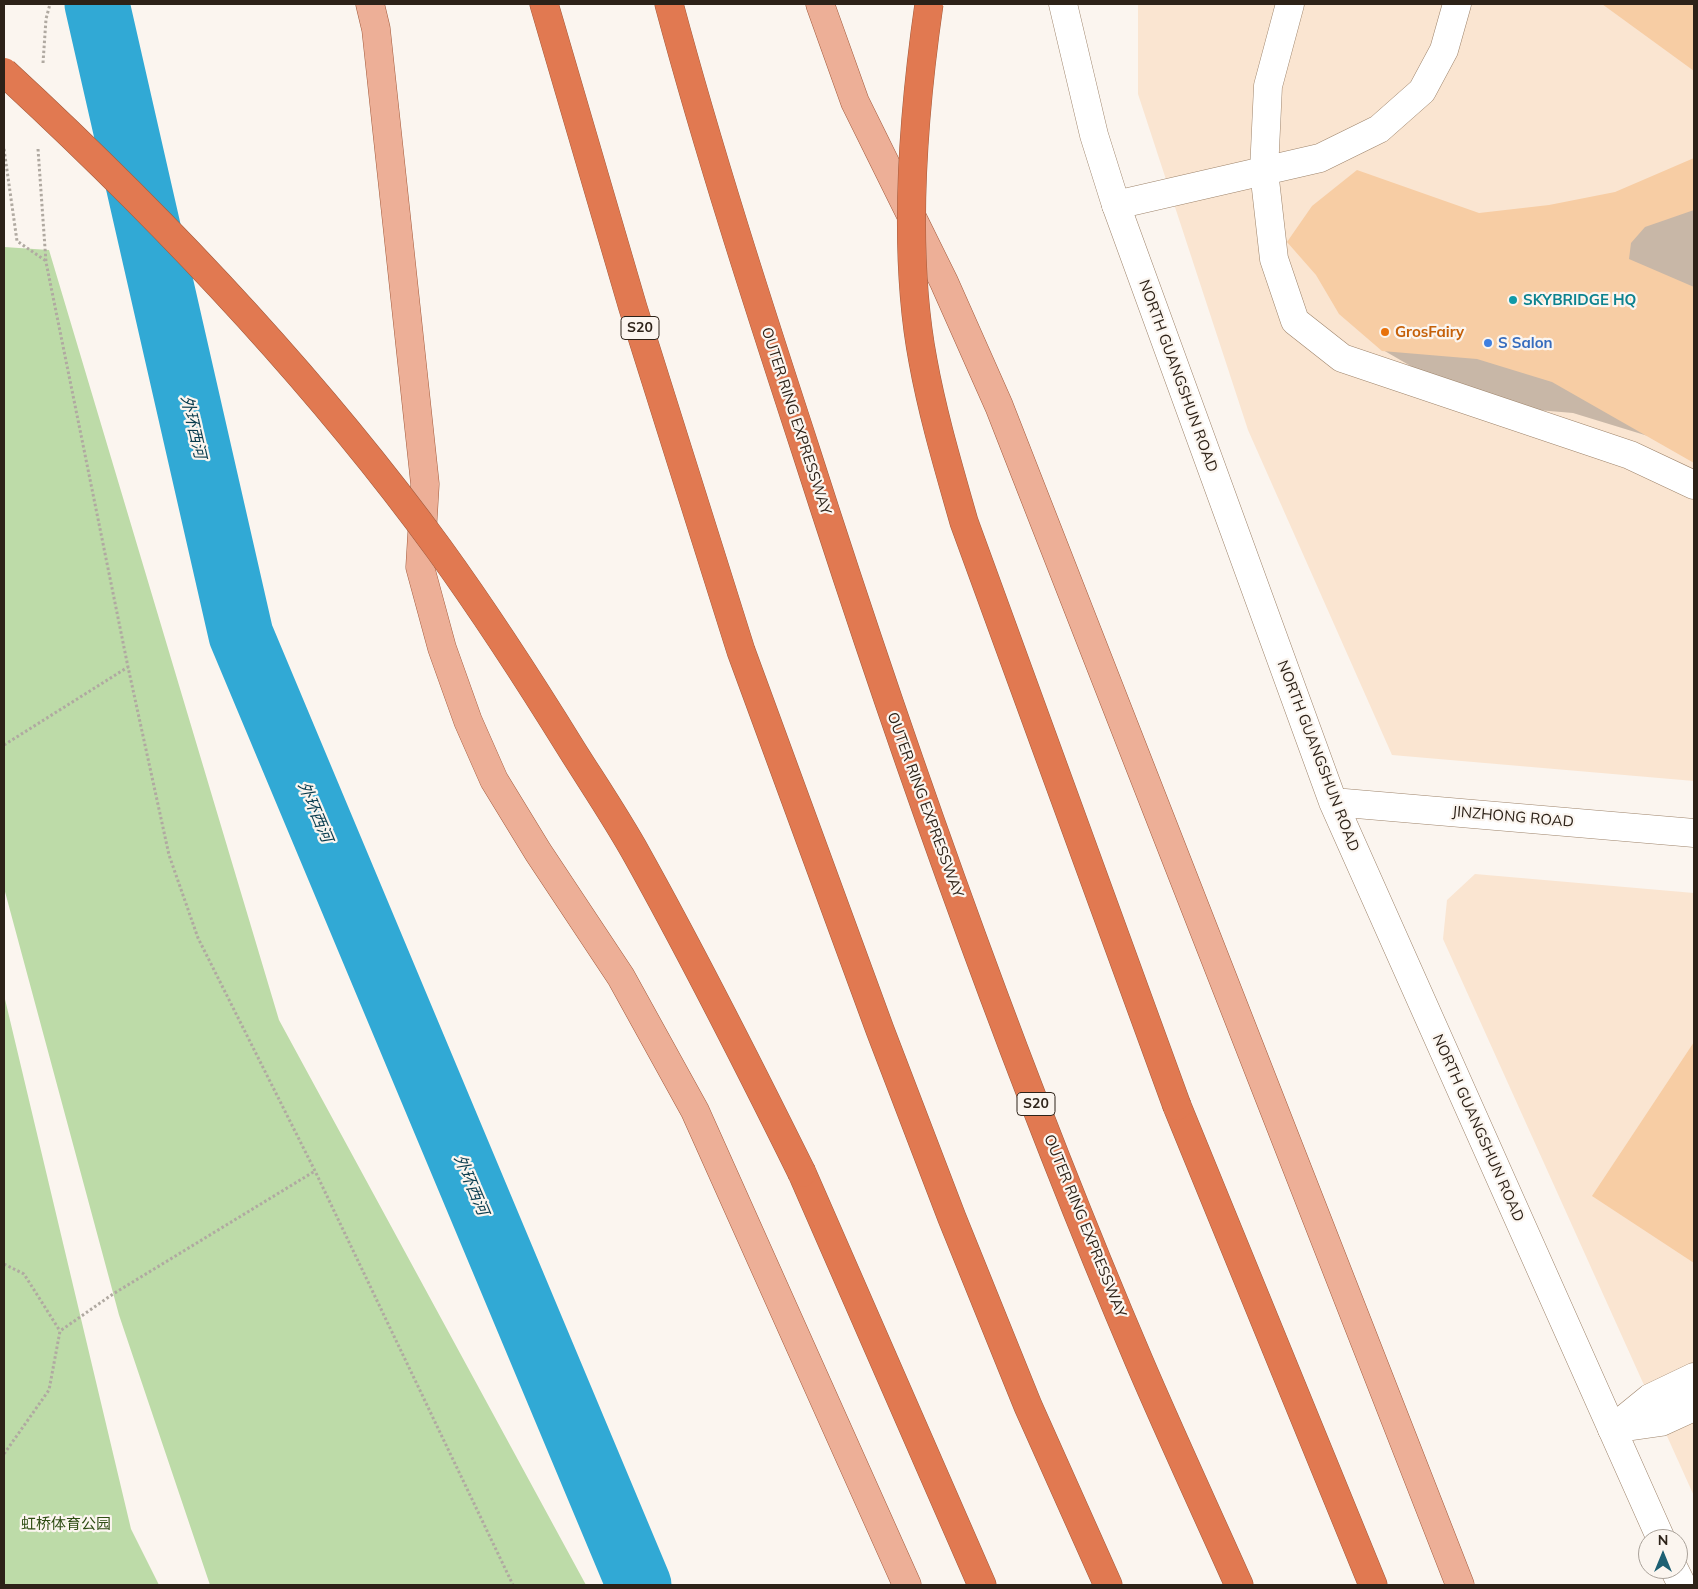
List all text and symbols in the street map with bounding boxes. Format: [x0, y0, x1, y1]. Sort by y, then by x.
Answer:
street label: NORTH GUANGSHUN ROAD [1135, 277, 1221, 475]
place label: SKYBRIDGE HQ [1523, 291, 1636, 309]
marker: SKYBRIDGE HQ [1507, 294, 1519, 306]
road number: S20 [621, 316, 659, 339]
place label: GrosFairy [1395, 323, 1464, 341]
street label: OUTER RING EXPRESSWAY [757, 325, 835, 517]
marker: GrosFairy [1379, 326, 1391, 338]
place label: S Salon [1498, 334, 1553, 352]
marker: S Salon [1482, 337, 1494, 349]
water label: 外环西河 [176, 394, 210, 460]
street label: NORTH GUANGSHUN ROAD [1273, 658, 1363, 854]
street label: OUTER RING EXPRESSWAY [883, 710, 967, 900]
water label: 外环西河 [294, 779, 336, 845]
street label: JINZHONG ROAD [1451, 803, 1575, 831]
street label: NORTH GUANGSHUN ROAD [1428, 1032, 1528, 1224]
road number: S20 [1017, 1092, 1055, 1116]
street label: OUTER RING EXPRESSWAY [1040, 1132, 1130, 1320]
water label: 外环西河 [450, 1152, 492, 1218]
park label: 虹桥体育公园 [21, 1515, 111, 1533]
north arrow [1638, 1529, 1688, 1579]
text: N [1658, 1531, 1668, 1549]

